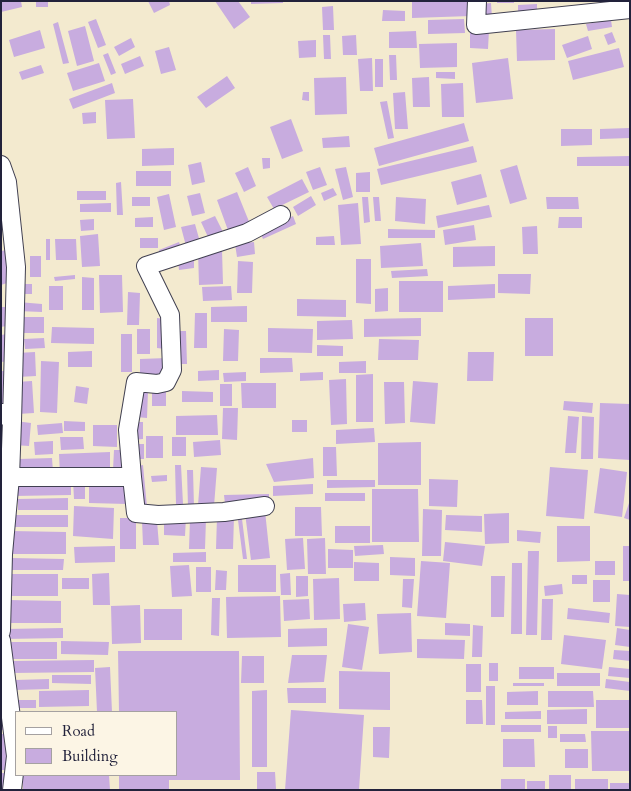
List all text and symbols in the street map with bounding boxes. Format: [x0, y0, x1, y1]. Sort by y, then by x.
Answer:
legend [15, 711, 178, 776]
text: Road [62, 721, 95, 741]
text: Building [62, 746, 118, 766]

